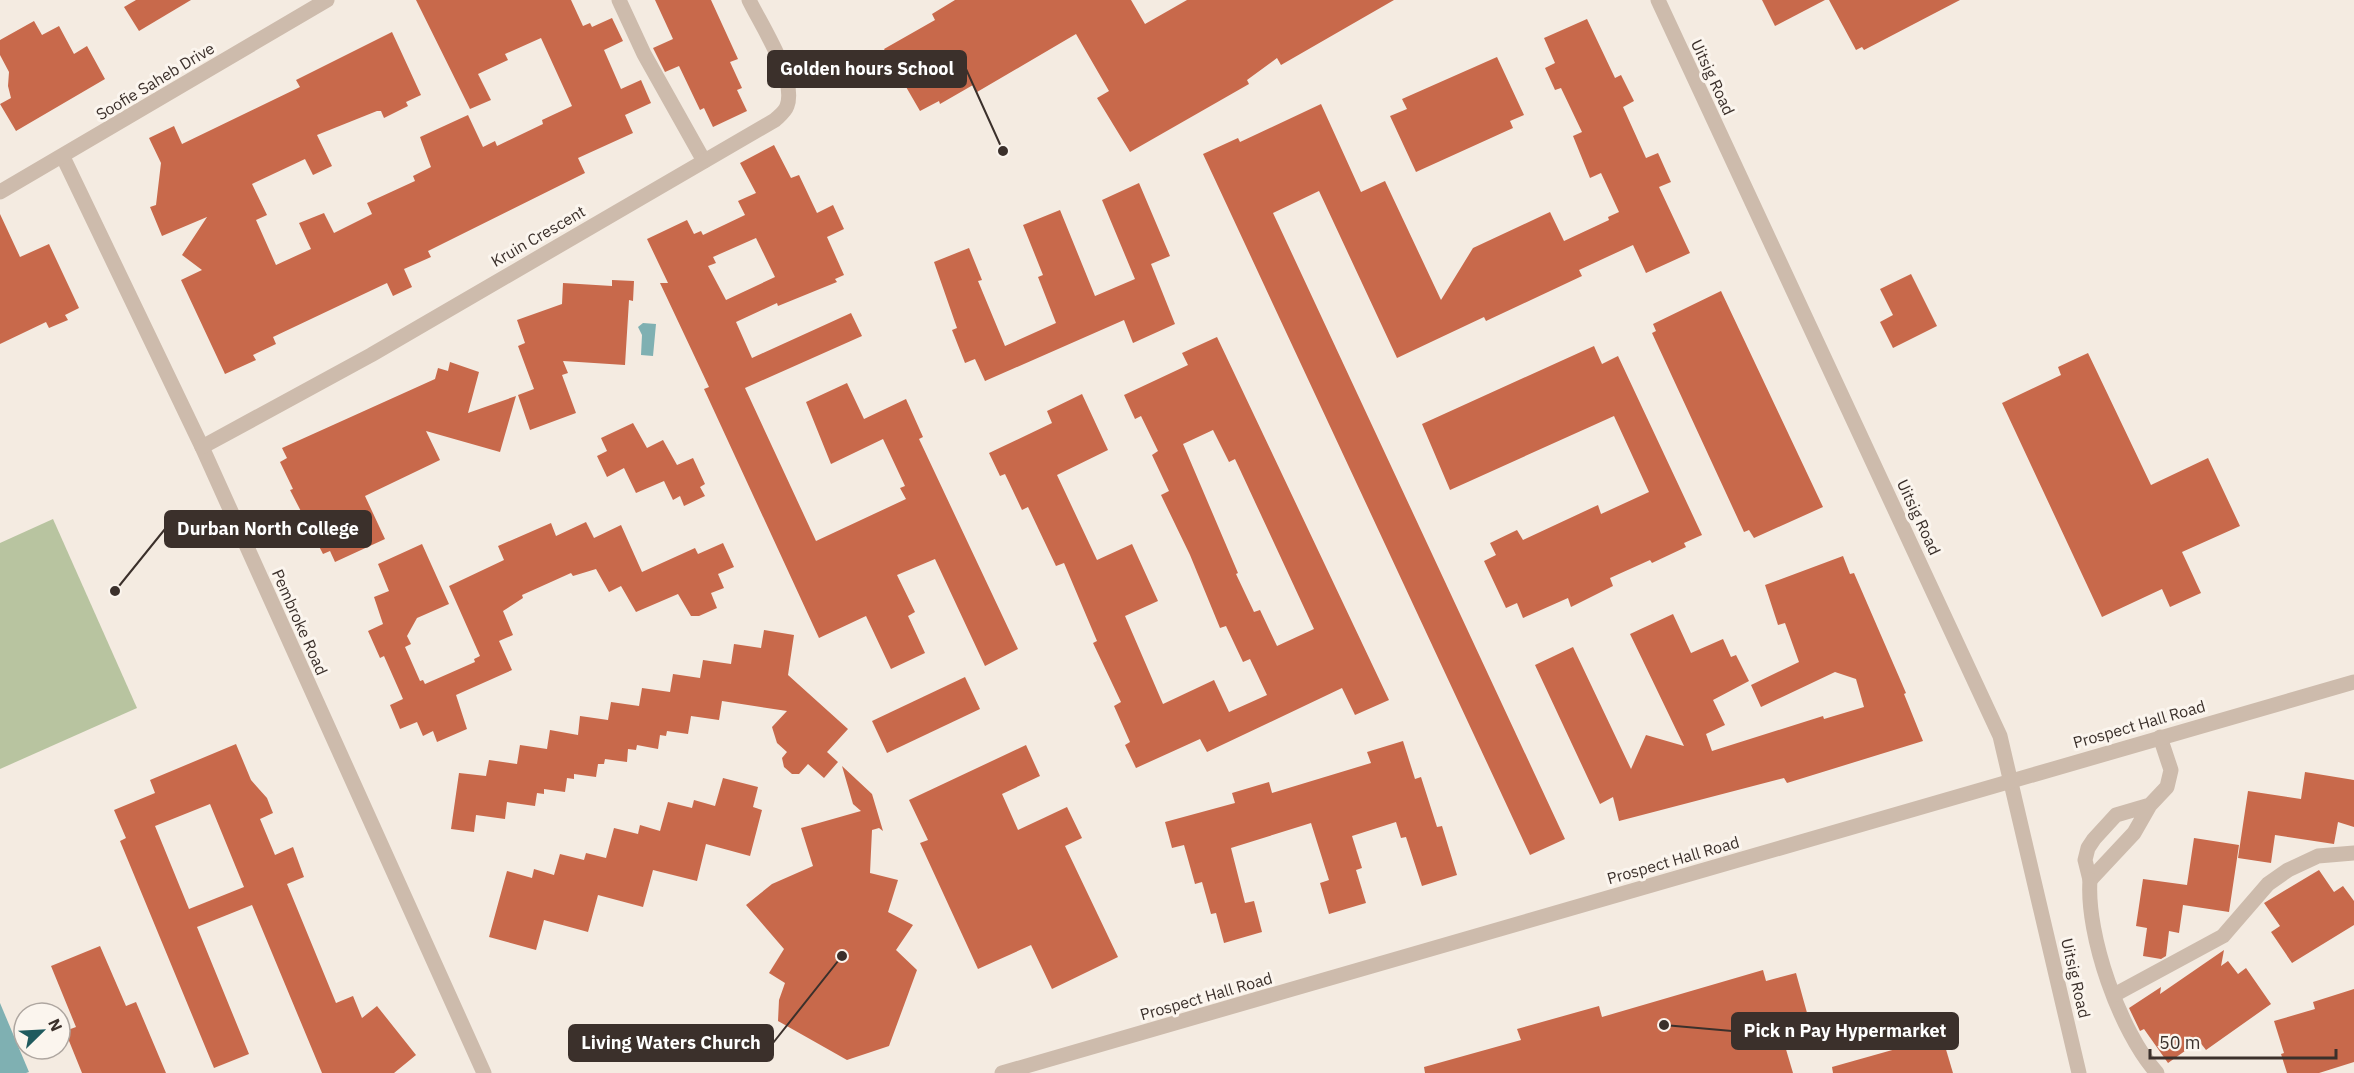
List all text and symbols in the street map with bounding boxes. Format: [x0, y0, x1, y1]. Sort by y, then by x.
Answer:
street label: Uitsig Road [1687, 36, 1739, 118]
street label: Soofie Saheb Drive [92, 38, 218, 124]
callout: Golden hours School [768, 51, 966, 87]
text: Golden hours School [780, 57, 954, 80]
street label: Kruin Crescent [487, 201, 589, 271]
street label: Uitsig Road [1893, 476, 1945, 558]
callout: Durban North College [165, 511, 371, 547]
text: Durban North College [177, 517, 359, 540]
street label: Pembroke Road [268, 566, 332, 678]
street label: Prospect Hall Road [2071, 696, 2207, 752]
street label: Prospect Hall Road [1605, 832, 1741, 888]
street label: Uitsig Road [2057, 936, 2095, 1020]
street label: Prospect Hall Road [1138, 968, 1274, 1024]
north arrow [12, 1001, 72, 1061]
callout: Pick n Pay Hypermarket [1732, 1013, 1958, 1049]
text: N [44, 1016, 67, 1034]
text: Pick n Pay Hypermarket [1744, 1019, 1947, 1042]
scale bar [2150, 1022, 2336, 1060]
callout: Living Waters Church [569, 1025, 773, 1061]
text: Living Waters Church [581, 1031, 761, 1054]
text: 50 m [2159, 1031, 2201, 1054]

